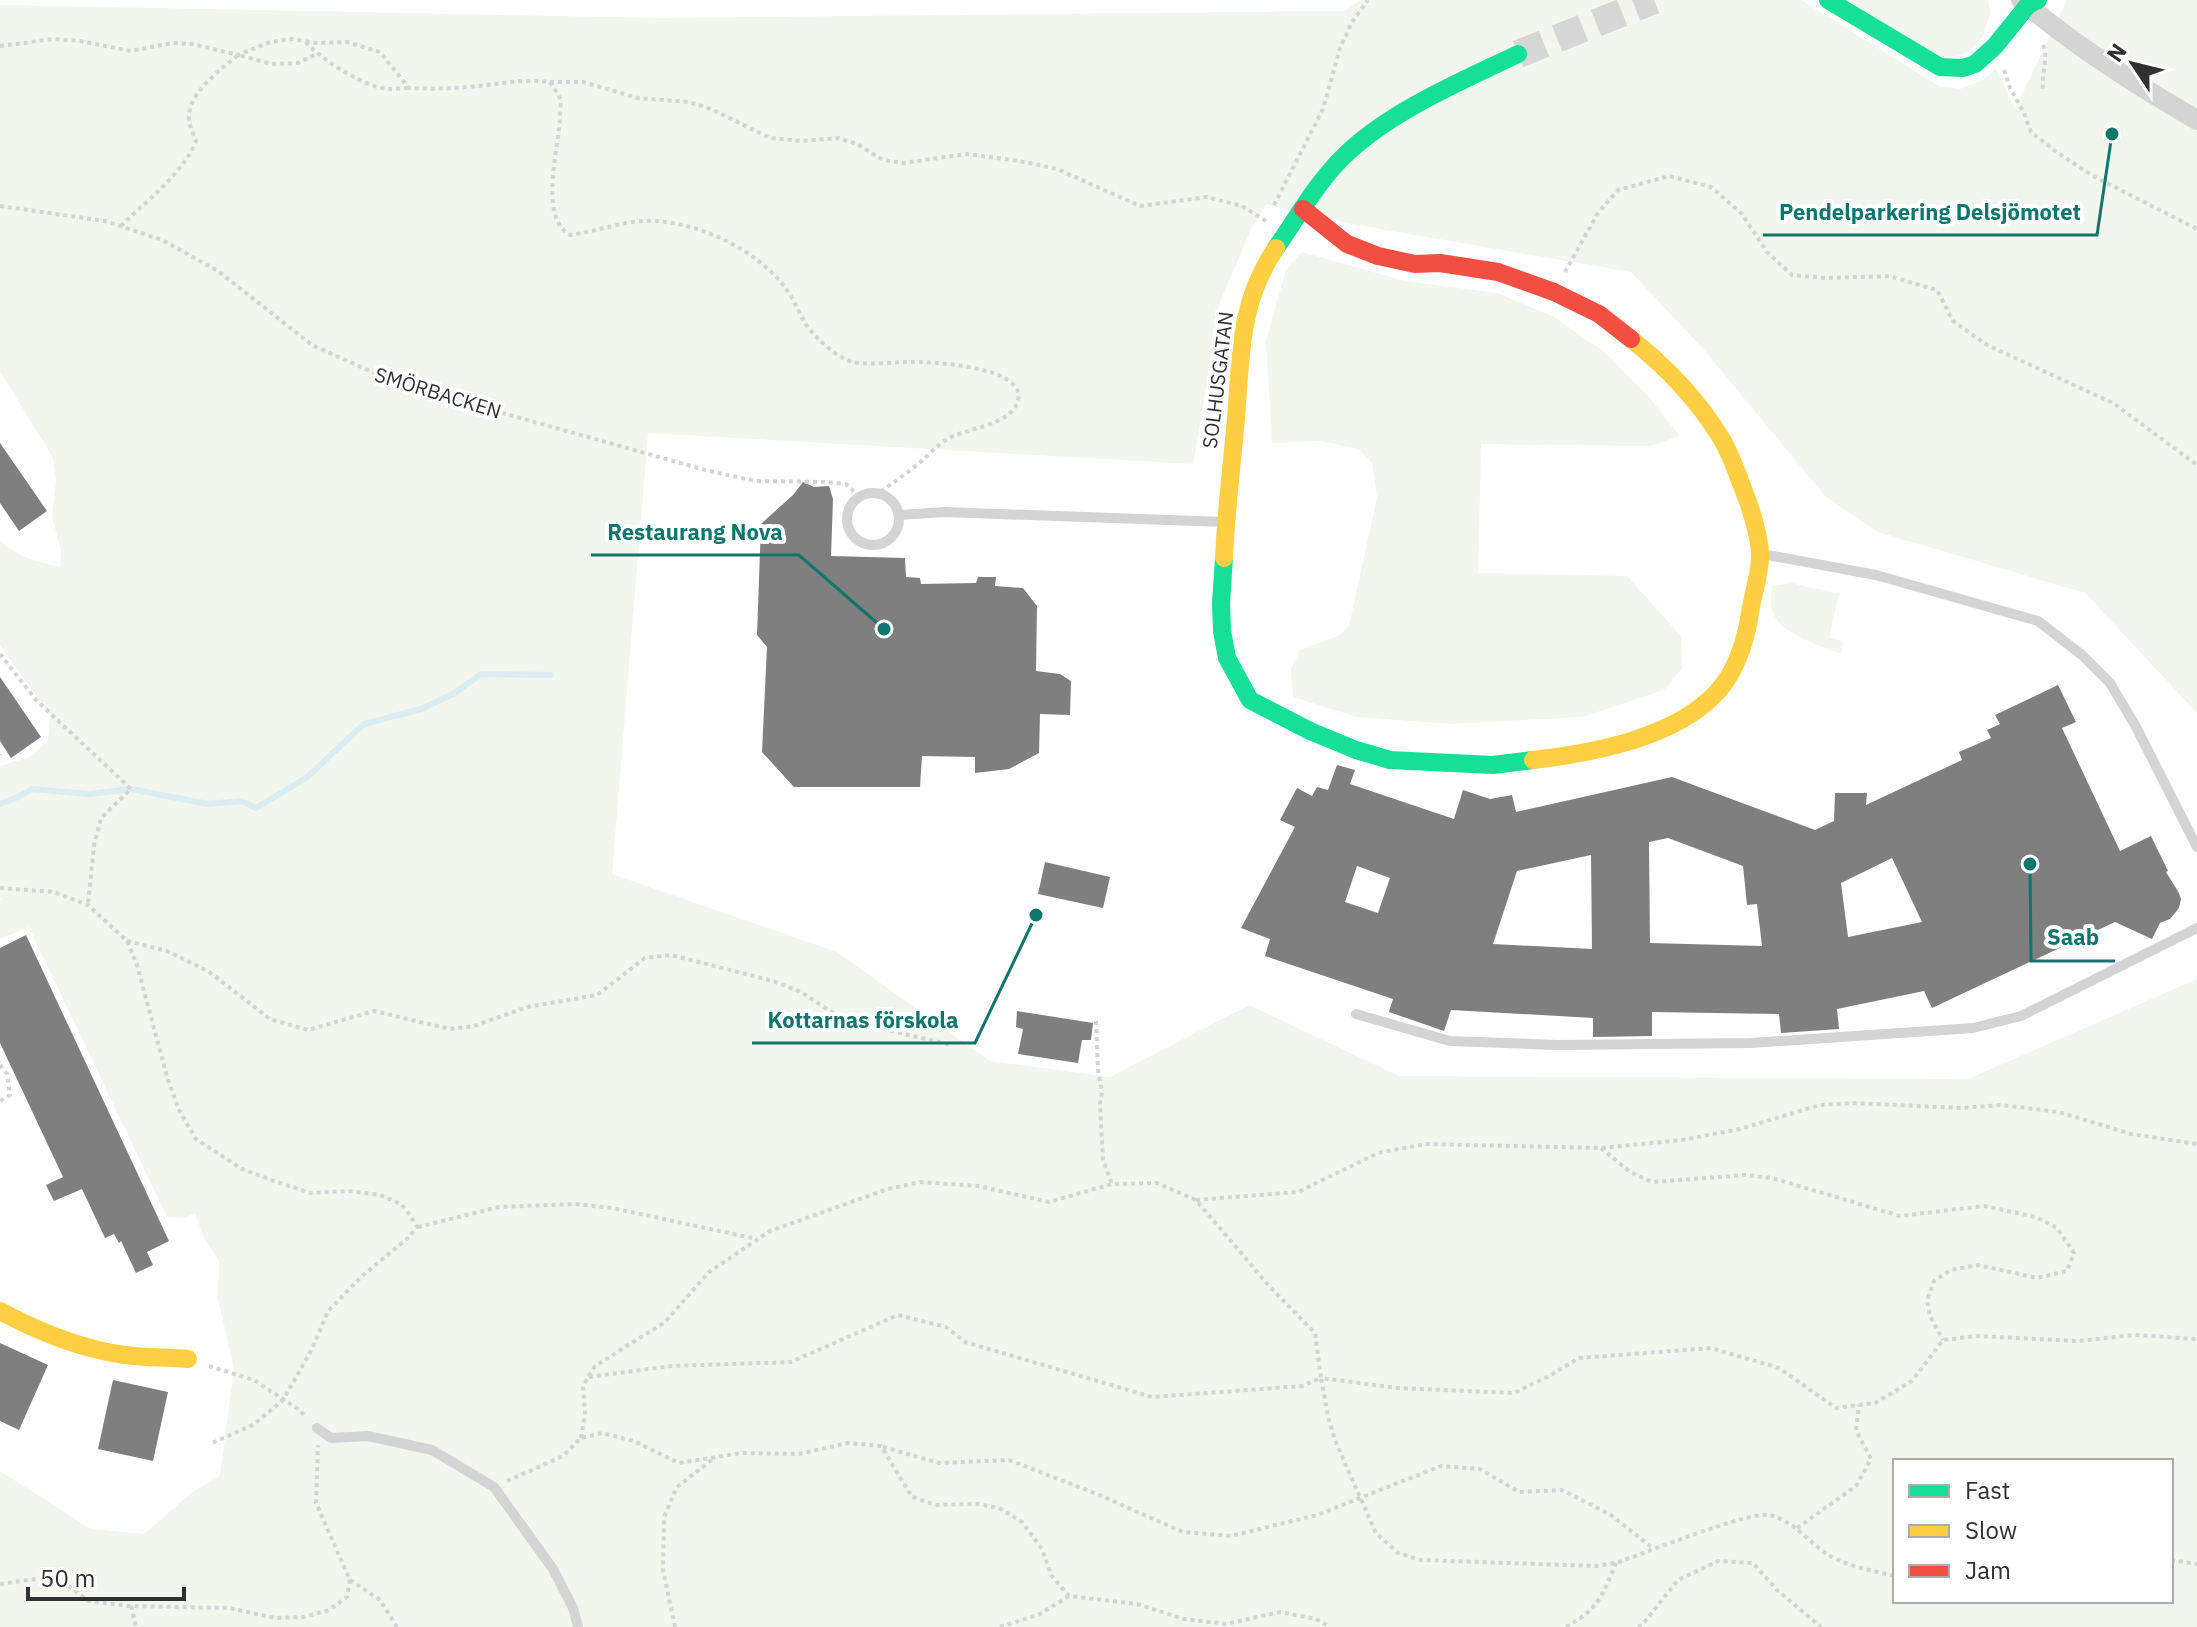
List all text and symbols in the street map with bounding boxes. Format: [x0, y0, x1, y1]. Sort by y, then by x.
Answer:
north arrow [2093, 24, 2173, 104]
text: N [2100, 37, 2133, 67]
callout: Pendelparkering Delsjömotet [1763, 189, 2097, 235]
text: Pendelparkering Delsjömotet [1779, 197, 2081, 226]
street label: SOLHUSGATAN [1196, 310, 1239, 450]
street label: SMÖRBACKEN [372, 360, 505, 425]
callout: Restaurang Nova [591, 509, 799, 555]
text: Restaurang Nova [607, 517, 783, 546]
callout: Saab [2031, 915, 2115, 961]
text: Saab [2047, 922, 2099, 951]
callout: Kottarnas förskola [752, 997, 975, 1043]
text: Kottarnas förskola [767, 1005, 959, 1034]
legend [1893, 1459, 2173, 1603]
text: Fast [1965, 1474, 2010, 1506]
text: Slow [1965, 1514, 2017, 1546]
scale bar [28, 1551, 184, 1601]
text: Jam [1965, 1554, 2011, 1586]
text: 50 m [40, 1562, 95, 1594]

